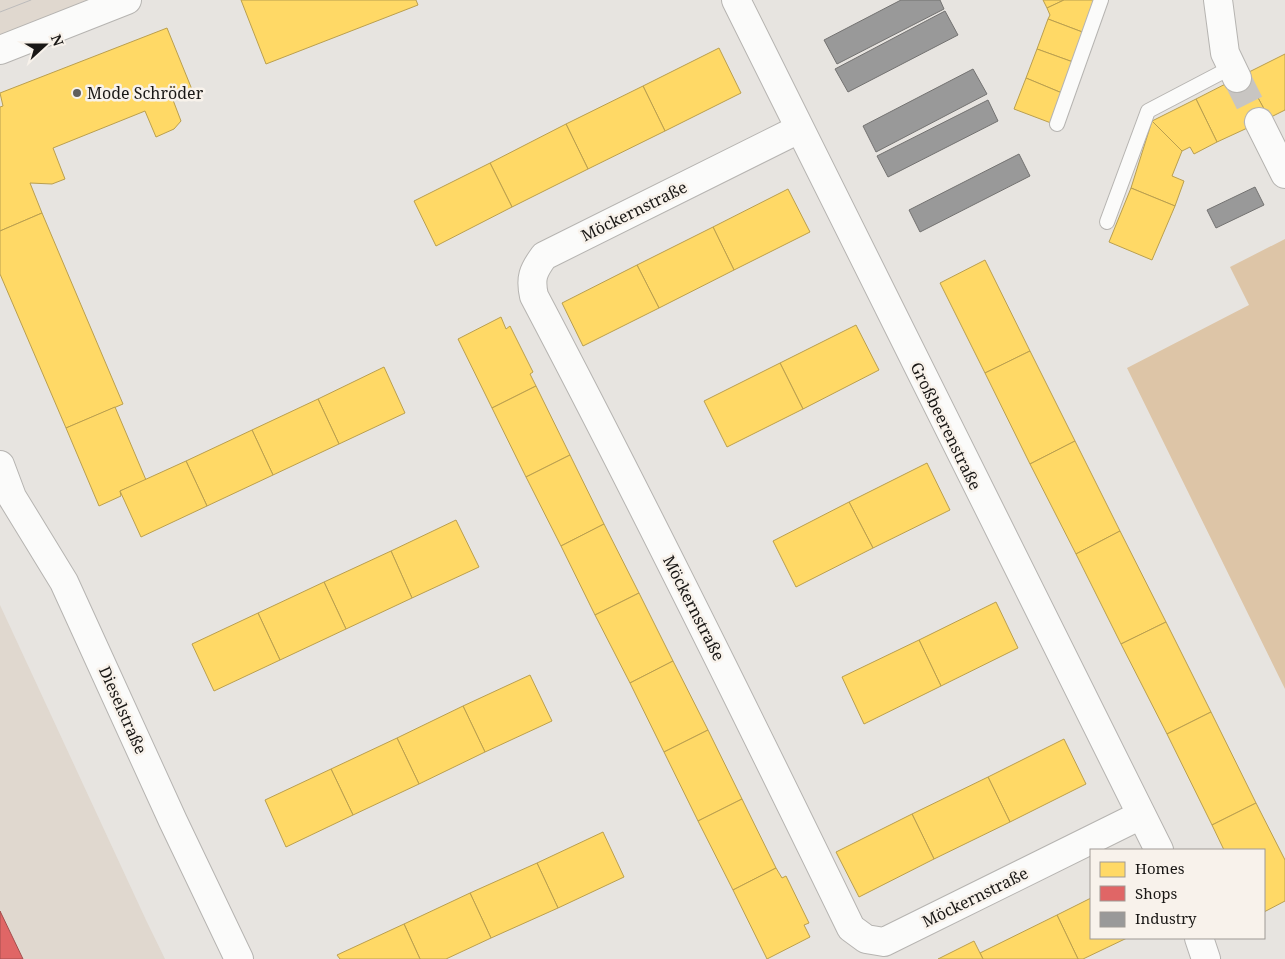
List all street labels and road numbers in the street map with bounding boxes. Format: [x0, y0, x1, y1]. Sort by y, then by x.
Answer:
street label: Möckernstraße [577, 176, 691, 246]
street label: Großbeerenstraße [905, 358, 987, 494]
street label: Möckernstraße [658, 552, 730, 664]
street label: Dieselstraße [94, 663, 152, 757]
street label: Möckernstraße [918, 862, 1032, 932]

